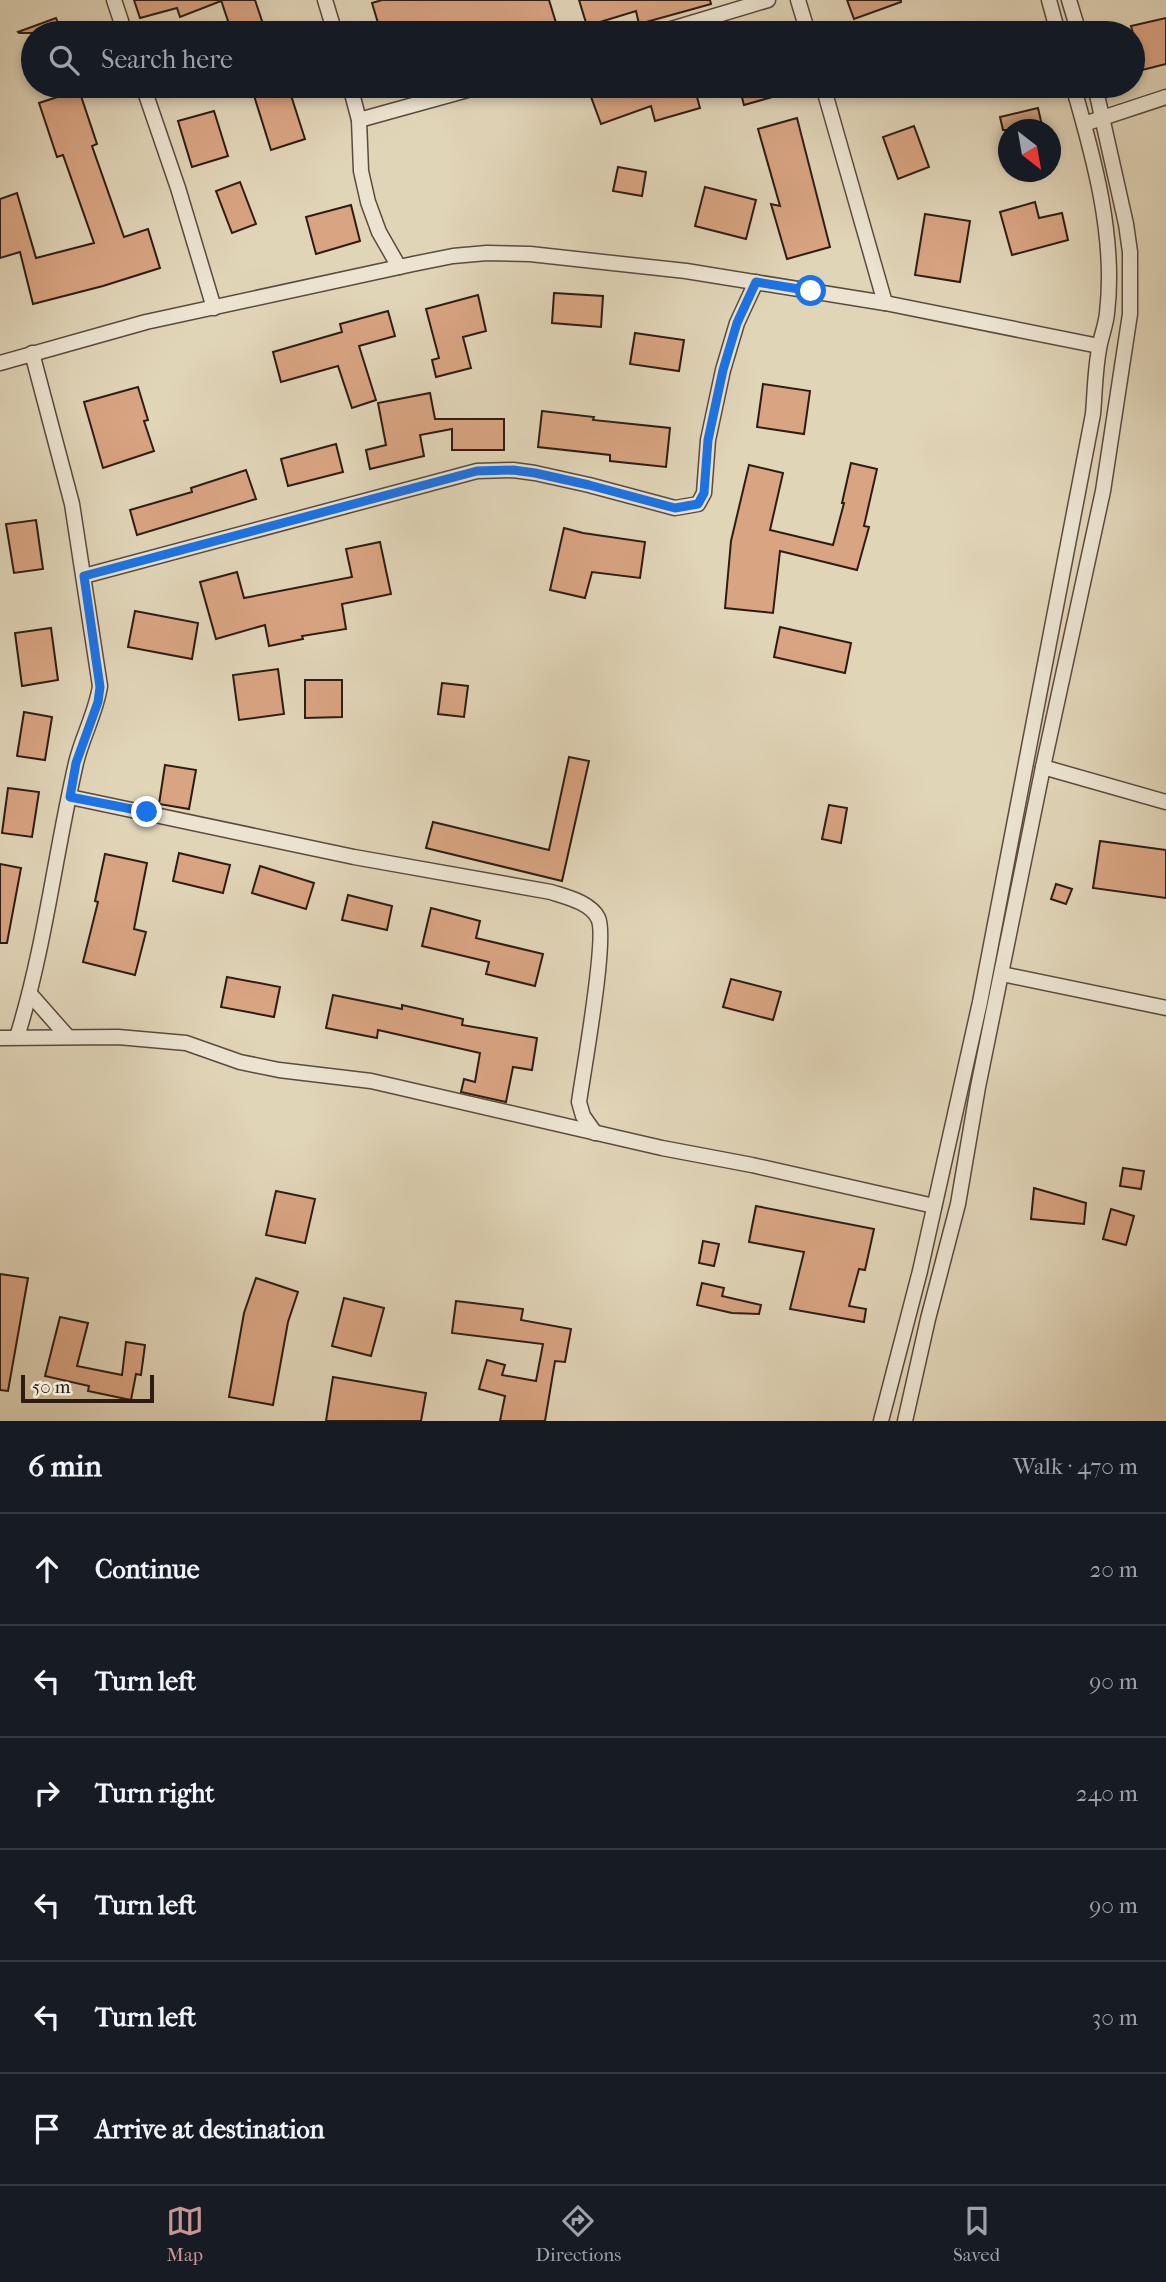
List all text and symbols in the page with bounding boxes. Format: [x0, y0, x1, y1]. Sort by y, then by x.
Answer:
search box [21, 21, 1145, 98]
icon: search [45, 41, 83, 79]
text: Search here [101, 44, 233, 75]
north arrow [998, 119, 1061, 182]
route start [795, 275, 826, 306]
route end [131, 796, 162, 827]
scale bar [21, 1372, 154, 1404]
text: 50 m [32, 1376, 71, 1398]
text: 6 min [28, 1449, 102, 1484]
text: Walk · 470 m [1013, 1453, 1138, 1480]
icon: ahead [28, 1550, 66, 1588]
text: Continue [95, 1554, 200, 1585]
text: 20 m [1089, 1556, 1138, 1583]
icon: left [28, 1662, 66, 1700]
text: Turn left [95, 1666, 196, 1697]
text: 90 m [1089, 1668, 1138, 1695]
icon: right [28, 1774, 66, 1812]
text: Turn right [95, 1778, 215, 1809]
text: 240 m [1076, 1780, 1138, 1807]
icon: left [28, 1886, 66, 1924]
text: Turn left [95, 1890, 196, 1921]
text: 90 m [1089, 1892, 1138, 1919]
icon: left [28, 1998, 66, 2036]
text: Turn left [95, 2002, 196, 2033]
text: 30 m [1092, 2004, 1138, 2031]
icon: arrive [28, 2110, 66, 2148]
text: Arrive at destination [95, 2114, 325, 2145]
tab: Map [166, 2202, 204, 2266]
tab: Directions [536, 2202, 621, 2266]
tab: Saved [953, 2202, 1000, 2266]

